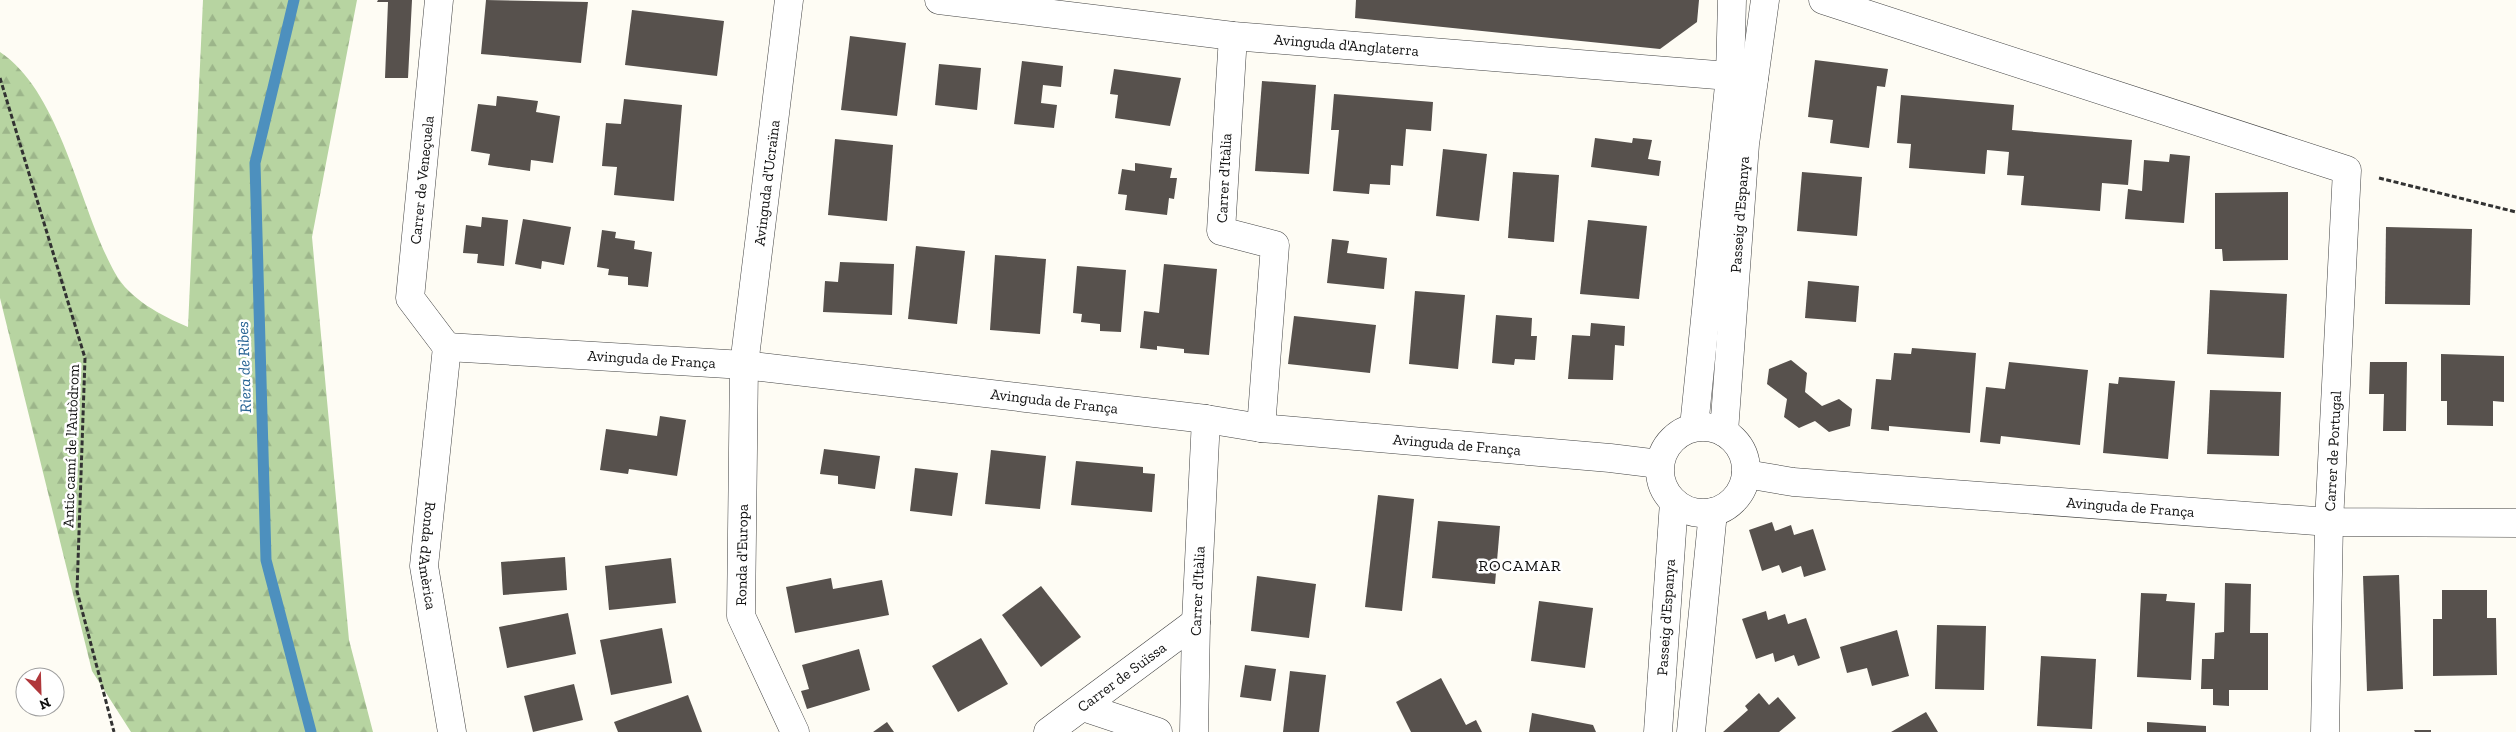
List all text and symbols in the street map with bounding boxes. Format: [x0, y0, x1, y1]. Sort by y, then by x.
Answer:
street label: Avinguda d'Anglaterra [1273, 30, 1420, 60]
street label: Carrer de Veneçuela [406, 115, 438, 245]
street label: Avinguda d'Ucraïna [750, 119, 784, 247]
street label: Carrer d'Itàlia [1213, 133, 1235, 223]
street label: Passeig d'Espanya [1727, 156, 1753, 274]
water label: Riera de Ribes [233, 321, 255, 413]
street label: Avinguda de França [587, 347, 716, 372]
street label: Antic camí de l'Autòdrom [59, 364, 83, 528]
street label: Avinguda de França [989, 385, 1119, 418]
street label: Carrer de Portugal [2321, 390, 2345, 512]
street label: Avinguda de França [1392, 430, 1522, 459]
street label: Avinguda de França [2066, 493, 2195, 521]
street label: Ronda d'Amèrica [415, 501, 440, 611]
street label: Ronda d'Europa [732, 504, 752, 606]
street label: Carrer d'Itàlia [1187, 546, 1209, 636]
district label: ROCAMAR [1478, 556, 1562, 575]
street label: Passeig d'Espanya [1653, 558, 1679, 676]
street label: Carrer de Suïssa [1074, 638, 1170, 716]
north arrow [15, 667, 65, 717]
text: N [36, 694, 53, 714]

